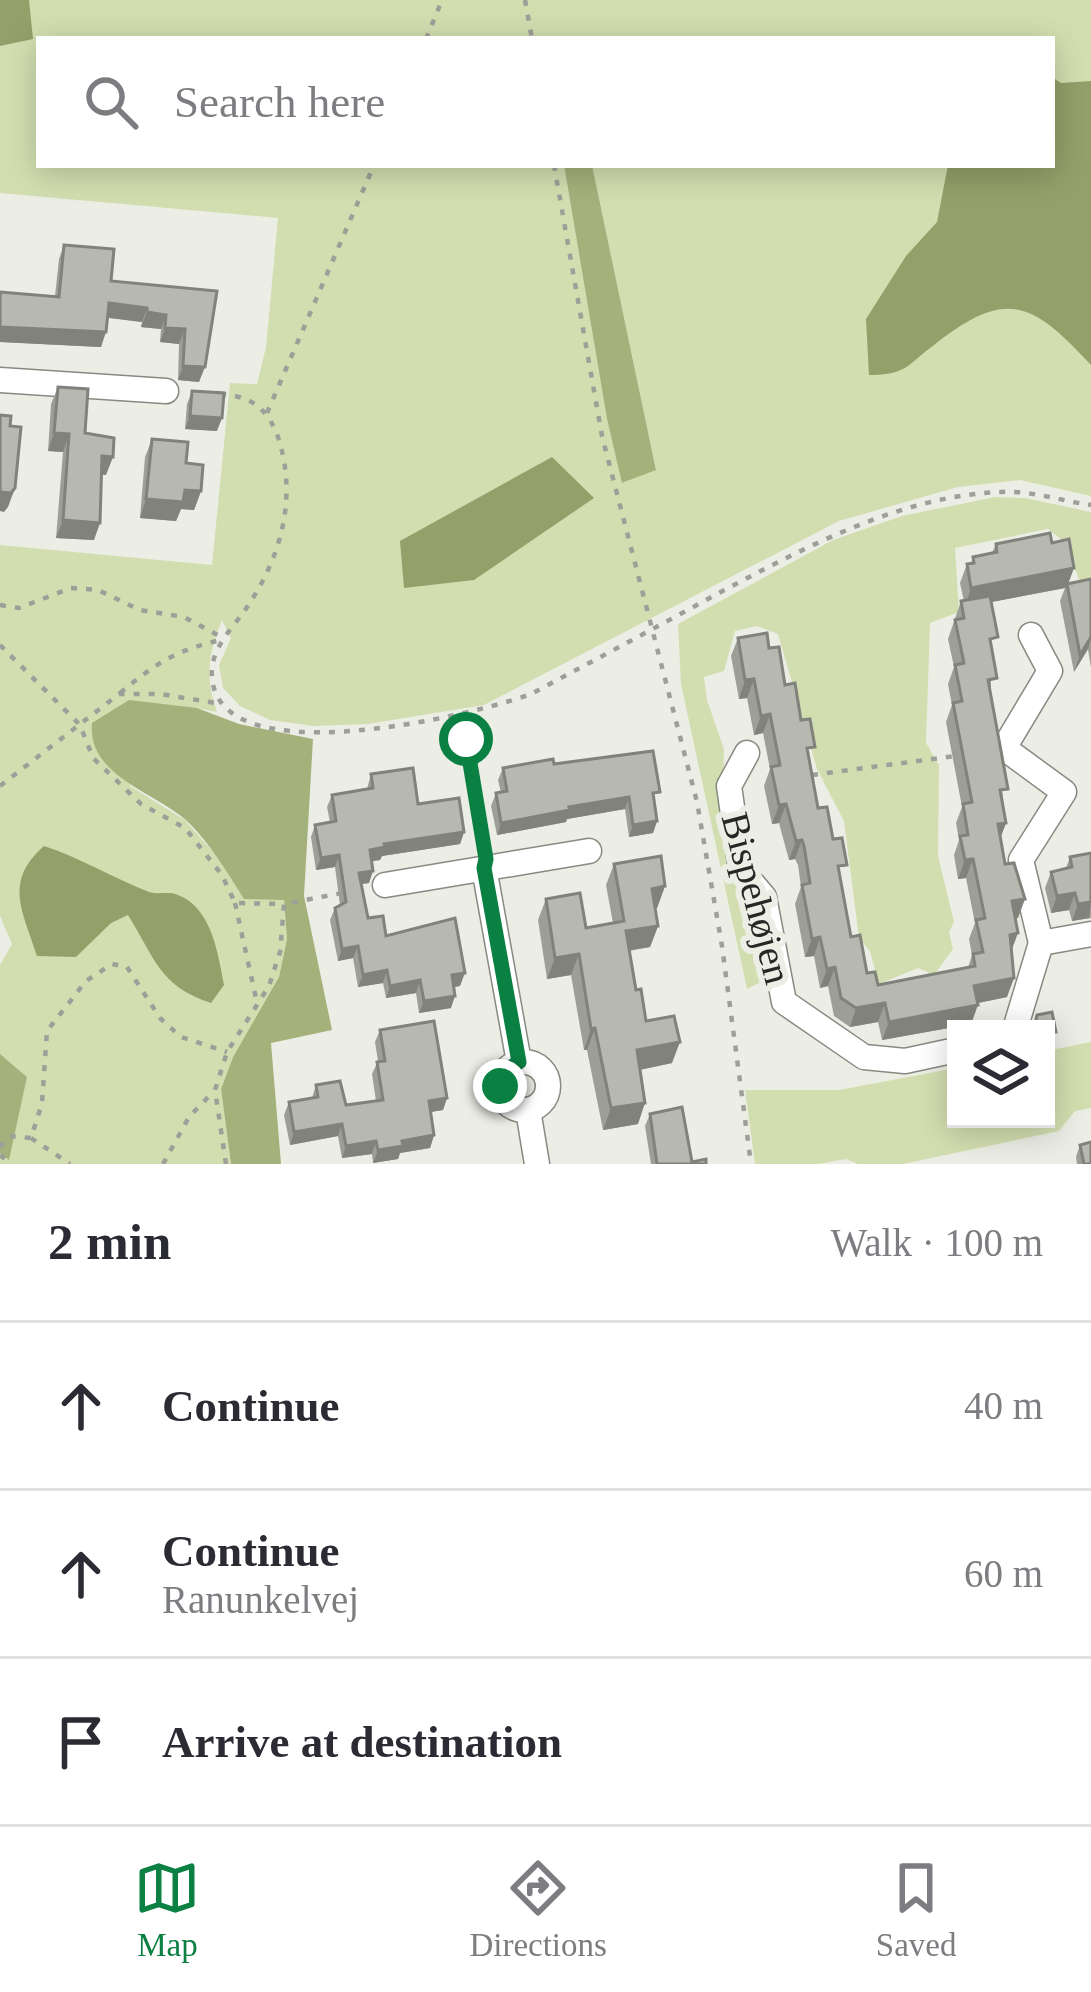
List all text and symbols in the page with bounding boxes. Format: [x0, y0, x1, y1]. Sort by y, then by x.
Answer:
search box [36, 36, 1055, 168]
icon: search [78, 69, 144, 135]
text: Search here [174, 77, 385, 127]
route start [439, 712, 493, 766]
street label: Bispehøjen [713, 808, 800, 989]
map controls [947, 1020, 1055, 1128]
button: layers [947, 1020, 1055, 1128]
route end [473, 1059, 527, 1113]
text: 2 min [48, 1214, 171, 1270]
text: Walk · 100 m [831, 1221, 1043, 1264]
icon: ahead [48, 1373, 114, 1439]
text: Continue [162, 1381, 340, 1431]
text: 40 m [964, 1384, 1043, 1427]
text: Continue [162, 1526, 340, 1576]
icon: ahead [48, 1541, 114, 1607]
text: 60 m [964, 1552, 1043, 1595]
text: Ranunkelvej [162, 1578, 359, 1621]
icon: arrive [48, 1709, 114, 1775]
text: Arrive at destination [162, 1717, 562, 1767]
tab: Map [134, 1855, 200, 1964]
tab: Directions [469, 1855, 607, 1964]
tab: Saved [876, 1855, 957, 1964]

